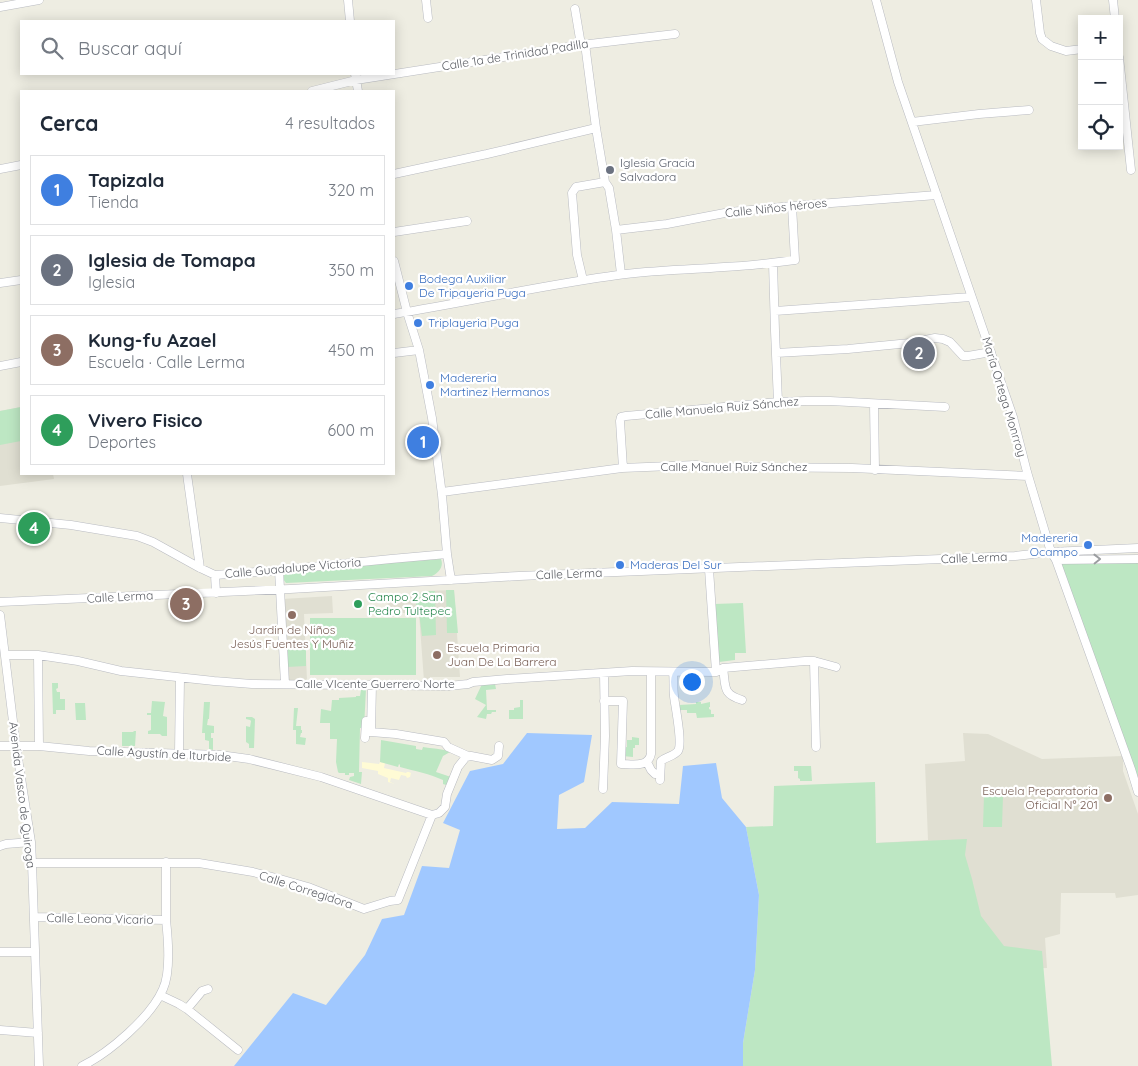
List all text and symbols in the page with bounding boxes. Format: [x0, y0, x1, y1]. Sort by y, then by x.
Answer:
map controls [1078, 15, 1123, 150]
button: + [1078, 15, 1123, 60]
search box [20, 20, 395, 75]
icon: search [38, 34, 66, 62]
text: Buscar aquí [78, 36, 182, 60]
street label: Calle 1a de Trinidad Padilla [441, 36, 589, 74]
button: − [1078, 60, 1123, 105]
button: locate [1078, 105, 1123, 150]
text: Cerca [40, 110, 98, 136]
text: 4 resultados [285, 113, 375, 133]
place label: Iglesia Gracia Salvadora [620, 155, 695, 184]
marker: Iglesia Gracia Salvadora [604, 164, 616, 176]
text: Tapizala [88, 168, 165, 192]
text: 1 [54, 180, 60, 200]
text: 320 m [328, 180, 374, 200]
text: Tienda [88, 192, 139, 212]
street label: Calle Niños héroes [724, 195, 828, 220]
text: Iglesia de Tomapa [88, 248, 256, 272]
text: 2 [52, 260, 62, 280]
text: 350 m [328, 260, 374, 280]
place label: Bodega Auxiliar De Tripayeria Puga [419, 271, 526, 300]
text: Iglesia [88, 272, 135, 292]
marker: Bodega Auxiliar De Tripayeria Puga [403, 280, 415, 292]
place label: Triplayeria Puga [428, 315, 519, 330]
marker: Triplayeria Puga [412, 317, 424, 329]
text: Kung-fu Azael [88, 328, 217, 352]
pin: 2 [903, 334, 935, 372]
street label: María Ortega Monrroy [979, 335, 1030, 459]
text: 3 [53, 340, 61, 360]
text: 450 m [328, 340, 374, 360]
text: Escuela · Calle Lerma [88, 352, 245, 372]
place label: Madereria Martinez Hermanos [440, 370, 550, 399]
marker: Madereria Martinez Hermanos [424, 379, 436, 391]
street label: Calle Manuela Ruíz Sánchez [644, 393, 800, 422]
text: Vivero Fisico [88, 408, 203, 432]
text: 4 [52, 420, 62, 440]
text: 600 m [327, 420, 374, 440]
pin: 1 [407, 423, 439, 461]
text: Deportes [88, 432, 156, 452]
street label: Calle Manuel Ruiz Sánchez [660, 459, 808, 474]
pin: 4 [18, 509, 50, 547]
place label: Madereria Ocampo [1021, 530, 1078, 559]
marker: Madereria Ocampo [1082, 539, 1094, 551]
street label: Calle Lerma [940, 549, 1008, 566]
street label: Calle Guadalupe Victoria [224, 554, 362, 581]
one-way arrow [1093, 554, 1101, 565]
place label: Maderas Del Sur [630, 557, 722, 572]
marker: Maderas Del Sur [614, 559, 626, 571]
street label: Calle Lerma [535, 565, 603, 582]
pin: 3 [170, 585, 202, 623]
street label: Calle Lerma [86, 587, 154, 606]
place label: Campo 2 San Pedro Tultepec [368, 589, 450, 618]
marker: Campo 2 San Pedro Tultepec [352, 598, 364, 610]
marker: Jardin de Niños Jesús Fuentes Y Muñiz [286, 609, 298, 621]
place label: Jardin de Niños Jesús Fuentes Y Muñiz [230, 622, 354, 651]
place label: Escuela Primaria Juan De La Barrera [447, 640, 556, 669]
marker: Escuela Primaria Juan De La Barrera [431, 649, 443, 661]
your location [679, 669, 705, 695]
street label: Calle VIcente Guerrero Norte [295, 676, 455, 691]
street label: Avenida Vasco de Quiroga [6, 721, 39, 869]
street label: Calle Agustín de Iturbide [96, 742, 232, 765]
place label: Escuela Preparatoria Oficial N° 201 [982, 783, 1098, 812]
marker: Escuela Preparatoria Oficial N° 201 [1102, 792, 1114, 804]
street label: Calle Corregidora [257, 867, 355, 912]
street label: Calle Leona Vicario [46, 910, 154, 927]

